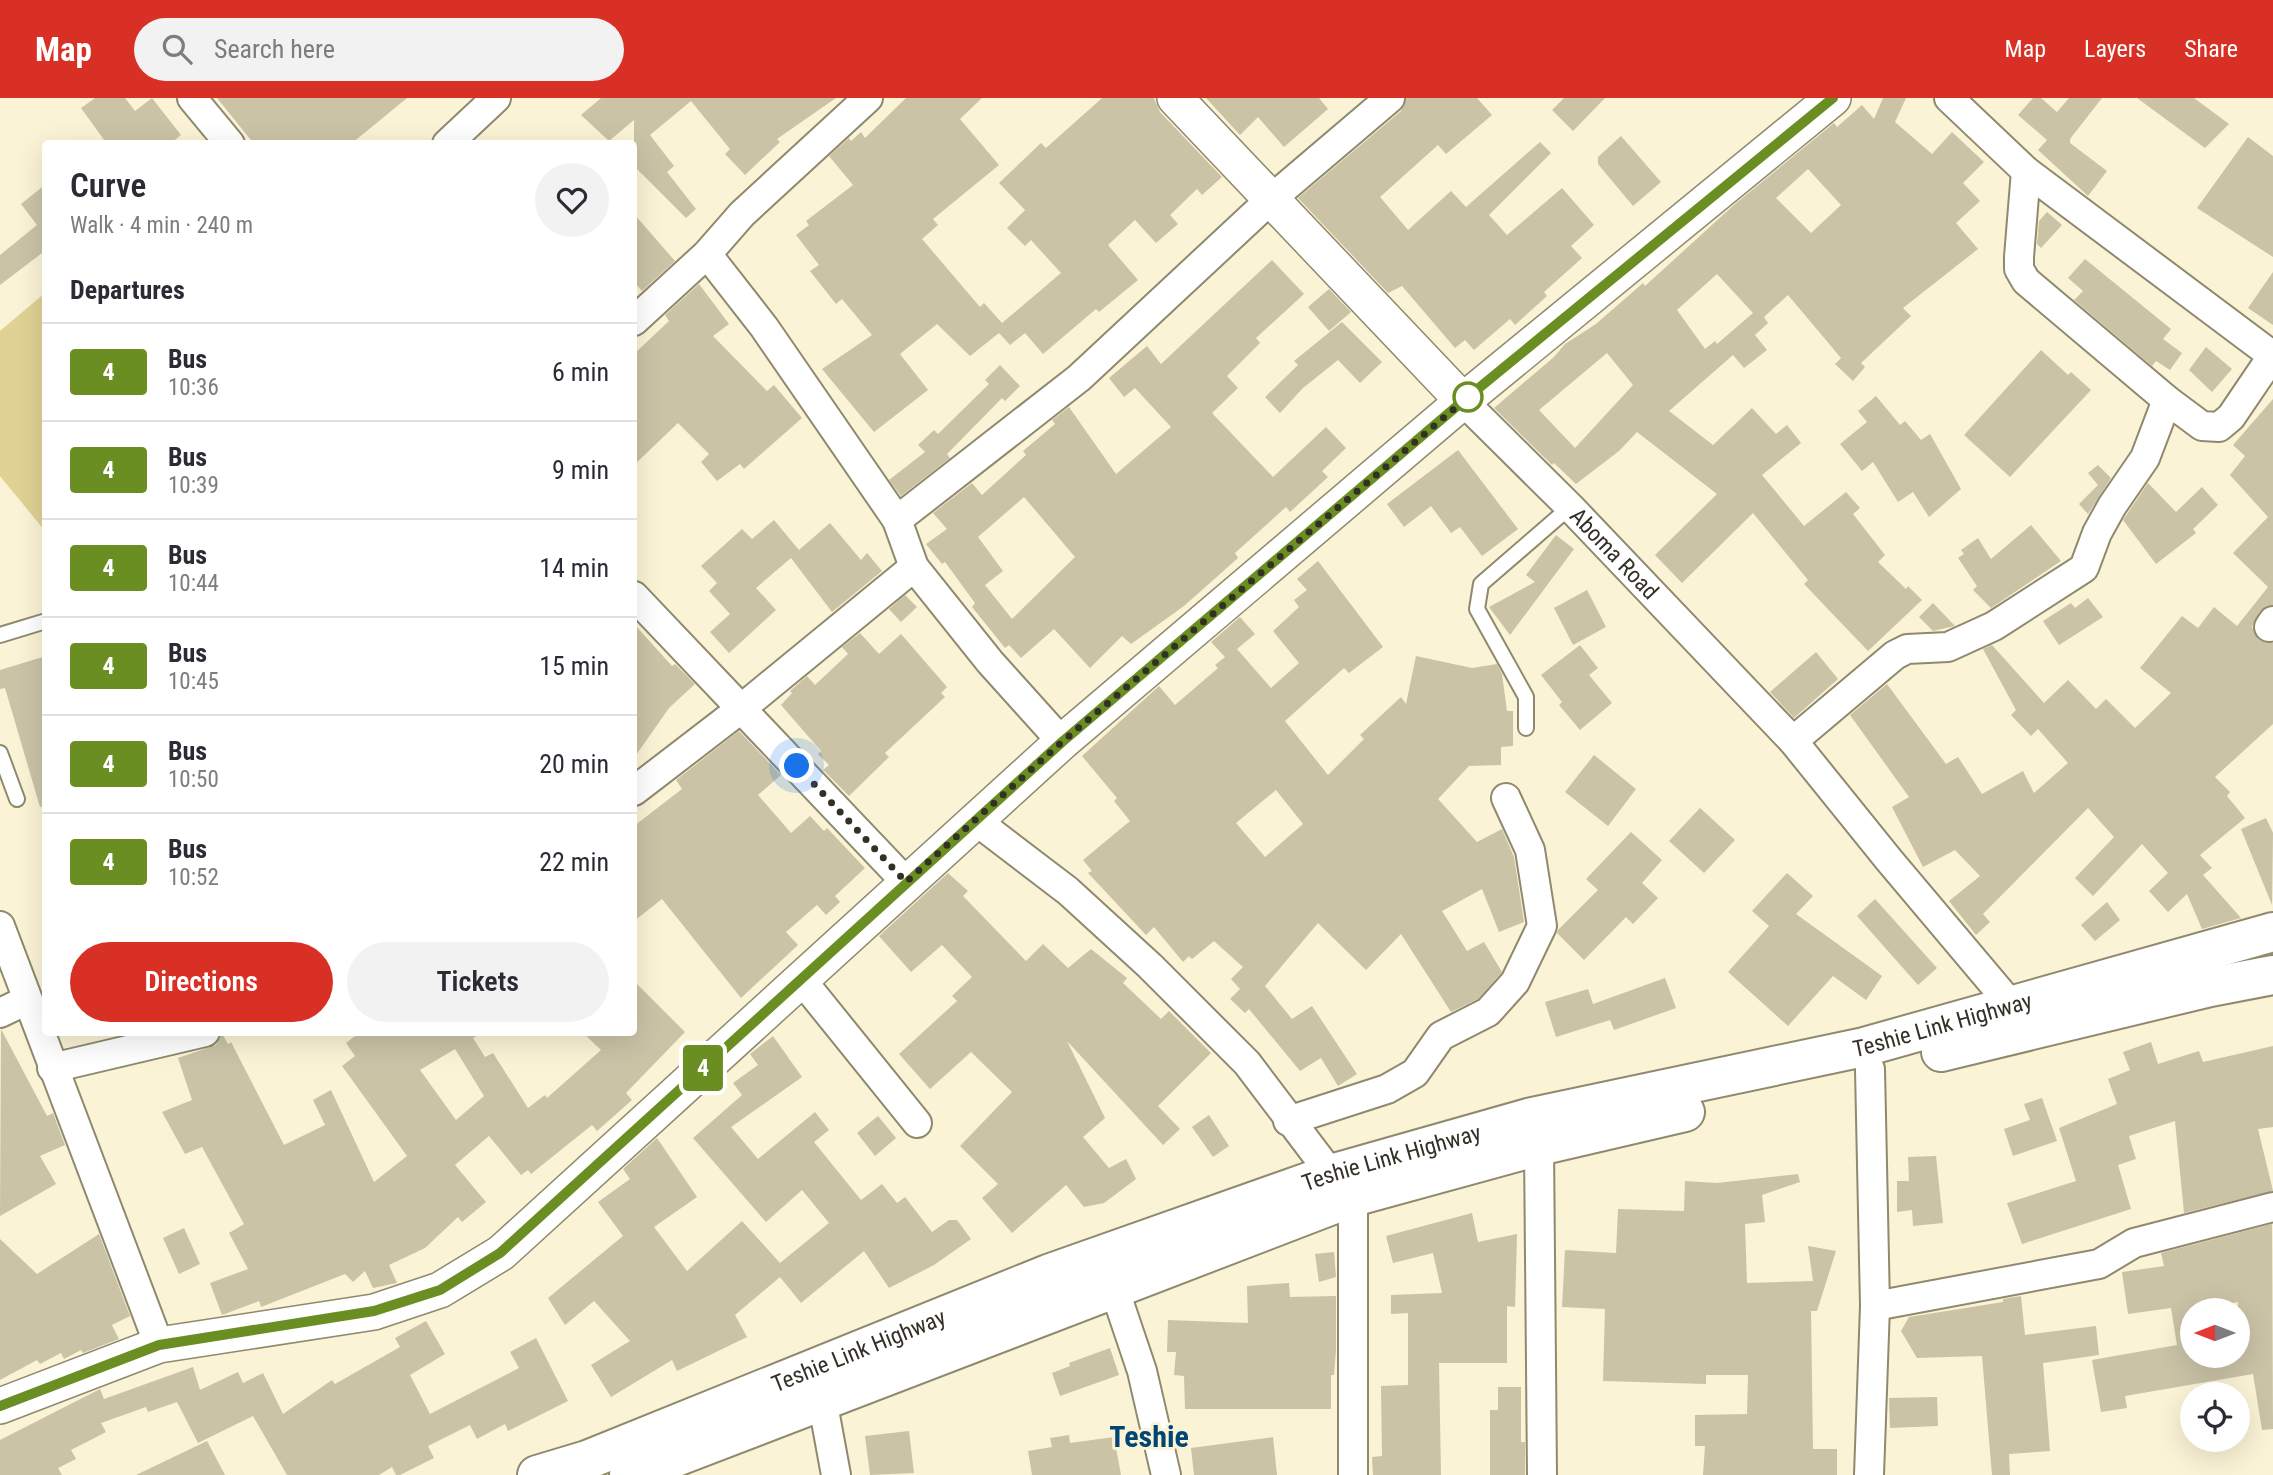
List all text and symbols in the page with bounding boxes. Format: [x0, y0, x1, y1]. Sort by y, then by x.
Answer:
search box [134, 18, 624, 81]
text: Map [35, 30, 92, 69]
icon: search [158, 30, 196, 68]
text: Search here [214, 34, 335, 64]
text: Map [2005, 35, 2046, 63]
text: Layers [2084, 35, 2146, 63]
text: Share [2184, 35, 2238, 63]
button: heart [535, 163, 609, 237]
text: Curve [70, 166, 146, 205]
text: Walk · 4 min · 240 m [70, 212, 253, 239]
text: Departures [70, 275, 185, 305]
text: Bus [168, 344, 207, 374]
text: 6 min [552, 357, 609, 387]
text: 4 [102, 358, 115, 386]
text: 10:36 [168, 374, 219, 401]
unlabelled marker [1453, 382, 1483, 412]
text: Bus [168, 442, 207, 472]
text: 9 min [552, 455, 609, 485]
text: 4 [102, 456, 115, 484]
text: 10:39 [168, 472, 219, 499]
street label: Aboma Road [1564, 503, 1664, 605]
text: Bus [168, 540, 207, 570]
text: 14 min [539, 553, 609, 583]
text: 4 [102, 554, 115, 582]
text: 10:44 [168, 570, 219, 597]
text: Bus [168, 638, 207, 668]
text: 15 min [539, 651, 609, 681]
text: 4 [102, 652, 115, 680]
text: 10:45 [168, 668, 219, 695]
text: Bus [168, 736, 207, 766]
your location [779, 748, 814, 783]
text: 20 min [539, 749, 609, 779]
text: 4 [102, 750, 115, 778]
text: 10:50 [168, 766, 219, 793]
text: Bus [168, 834, 207, 864]
text: 22 min [539, 847, 609, 877]
text: 4 [102, 848, 115, 876]
text: 10:52 [168, 864, 219, 891]
button: Directions [70, 942, 333, 1022]
button: Tickets [347, 942, 609, 1022]
street label: Teshie Link Highway [1850, 987, 2036, 1063]
line badge: 4 [680, 1045, 726, 1091]
text: 4 [697, 1054, 709, 1082]
street label: Teshie Link Highway [1298, 1119, 1484, 1197]
north arrow [2180, 1298, 2250, 1368]
map controls [2180, 1298, 2250, 1452]
street label: Teshie Link Highway [768, 1304, 950, 1398]
button: locate [2180, 1382, 2250, 1452]
district label: Teshie [1109, 1419, 1189, 1454]

